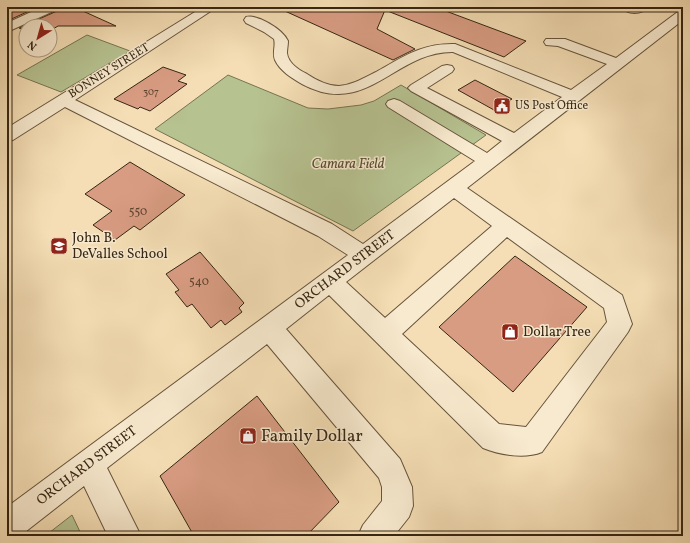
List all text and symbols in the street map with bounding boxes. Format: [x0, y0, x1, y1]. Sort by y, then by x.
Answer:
north arrow [18, 18, 58, 58]
text: N [25, 36, 41, 53]
street label: BONNEY STREET [65, 40, 153, 102]
house number: 307 [143, 85, 159, 99]
public building icon: US Post Office [492, 96, 512, 116]
place label: US Post Office [515, 98, 589, 114]
park label: Camara Field [312, 155, 385, 174]
house number: 550 [129, 204, 147, 220]
street label: ORCHARD STREET [291, 226, 399, 314]
place label: John B. DeValles School [72, 229, 168, 264]
school or university icon: John B. DeValles School [49, 236, 69, 256]
house number: 540 [189, 274, 209, 290]
shop icon: Dollar Tree [500, 322, 520, 342]
place label: Dollar Tree [523, 323, 591, 342]
street label: ORCHARD STREET [33, 422, 141, 510]
place label: Family Dollar [261, 425, 363, 448]
shop icon: Family Dollar [238, 426, 258, 446]

